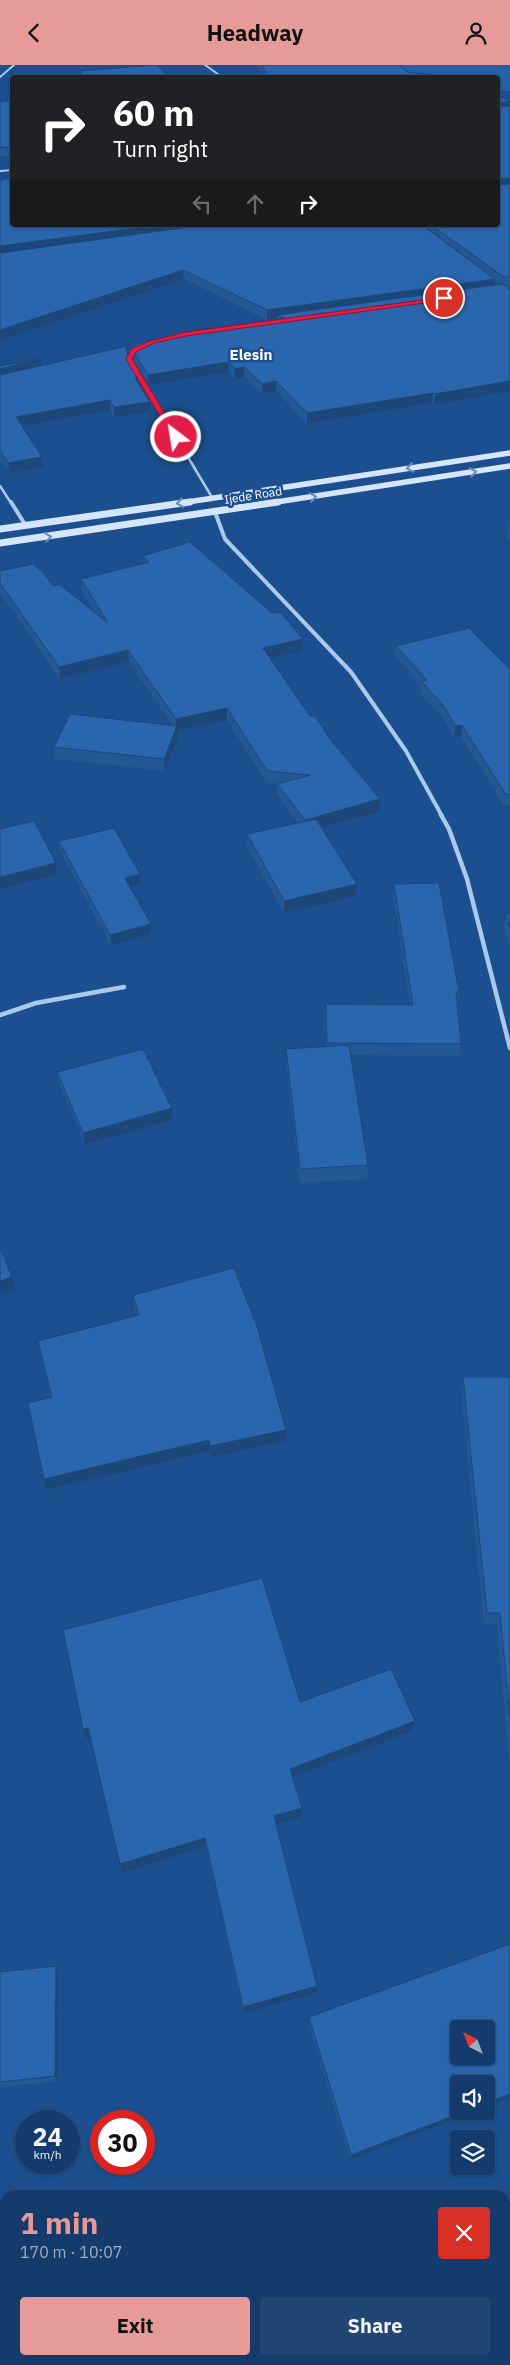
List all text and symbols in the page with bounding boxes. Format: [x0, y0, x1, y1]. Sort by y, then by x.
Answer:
text: Headway [207, 18, 303, 47]
icon: back [20, 19, 48, 47]
icon: person [462, 19, 490, 47]
text: 60 m [113, 90, 195, 136]
icon: right [30, 95, 95, 160]
text: Turn right [113, 134, 208, 163]
icon: left [188, 190, 216, 218]
icon: ahead [241, 190, 269, 218]
icon: right [294, 190, 322, 218]
pin [423, 277, 465, 319]
icon: arrive [430, 284, 458, 312]
district label: Elesin [230, 345, 272, 364]
position arrow [149, 410, 201, 462]
one-way arrow [406, 463, 414, 473]
one-way arrow [469, 467, 478, 477]
street label: Ijede Road [223, 483, 283, 507]
one-way arrow [309, 492, 317, 503]
one-way arrow [176, 498, 184, 508]
one-way arrow [44, 532, 53, 542]
north arrow [450, 2020, 495, 2065]
map controls [450, 2020, 495, 2175]
button: sound [450, 2075, 495, 2120]
speed limit sign: 30 [90, 2110, 155, 2175]
text: 24 [32, 2120, 63, 2153]
button: layers [450, 2130, 495, 2175]
text: km/h [33, 2147, 62, 2162]
text: 1 min [20, 2203, 98, 2242]
button: close [438, 2207, 490, 2259]
text: 170 m · 10:07 [20, 2242, 122, 2262]
button: Exit [20, 2297, 250, 2355]
button: Share [260, 2297, 490, 2355]

